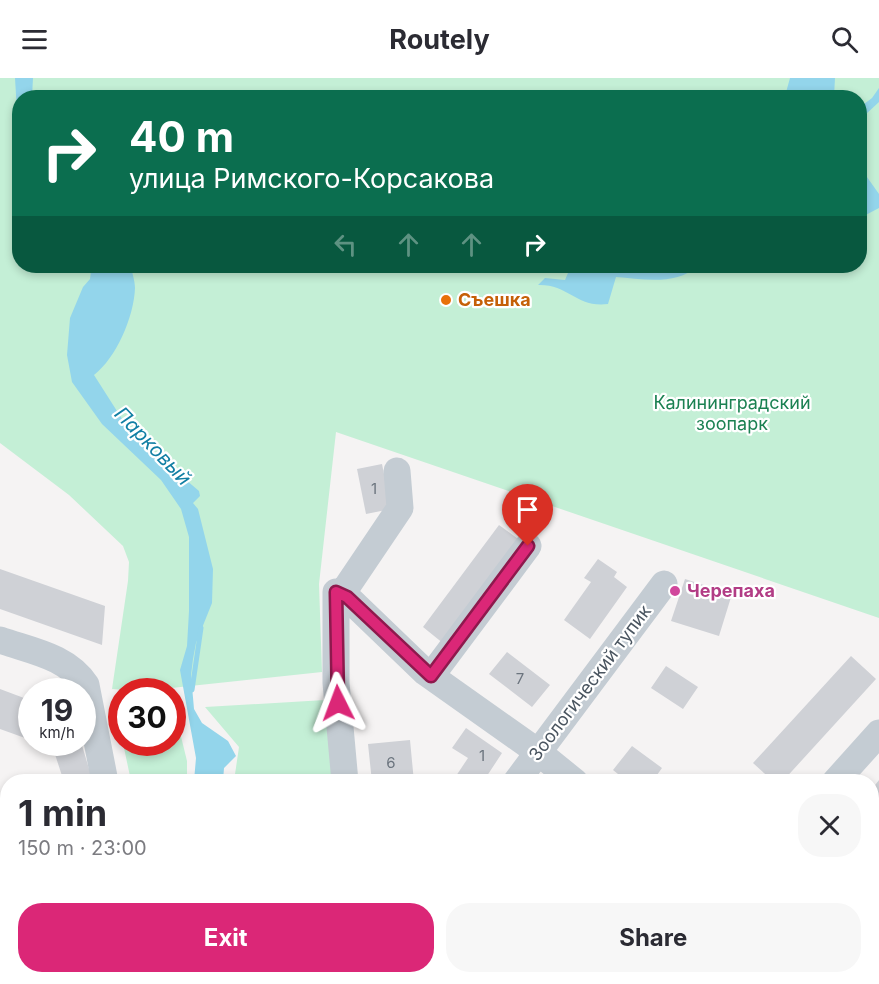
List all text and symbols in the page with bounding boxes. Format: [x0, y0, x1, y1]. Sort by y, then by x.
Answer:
icon: menu [18, 23, 51, 56]
text: Routely [389, 23, 490, 56]
icon: search [828, 23, 861, 56]
text: 40 m [129, 111, 234, 162]
icon: right [30, 114, 108, 192]
text: улица Римского-Корсакова [129, 162, 494, 195]
icon: left [329, 228, 362, 261]
icon: ahead [392, 228, 425, 261]
icon: ahead [455, 228, 488, 261]
icon: right [518, 228, 551, 261]
place label: Съешка [458, 289, 531, 310]
marker: Съешка [439, 293, 453, 307]
park label: Калининградский зоопарк [653, 392, 811, 434]
water label: Парковый [110, 402, 196, 490]
house number: 1 [371, 479, 377, 498]
pin [502, 484, 553, 546]
icon: arrive [511, 493, 544, 526]
place label: Черепаха [687, 580, 775, 601]
marker: Черепаха [668, 584, 682, 598]
street label: Зоологический тупик [524, 600, 655, 765]
house number: 7 [516, 669, 524, 688]
position arrow [306, 671, 370, 735]
speed limit sign: 30 [108, 678, 186, 756]
text: 19 [41, 692, 73, 728]
text: km/h [39, 723, 75, 742]
house number: 1 [479, 746, 485, 765]
house number: 6 [386, 753, 396, 772]
text: 1 min [18, 791, 107, 835]
button: close [798, 794, 861, 857]
text: 150 m · 23:00 [18, 836, 147, 860]
button: Exit [18, 903, 434, 972]
button: Share [446, 903, 861, 972]

